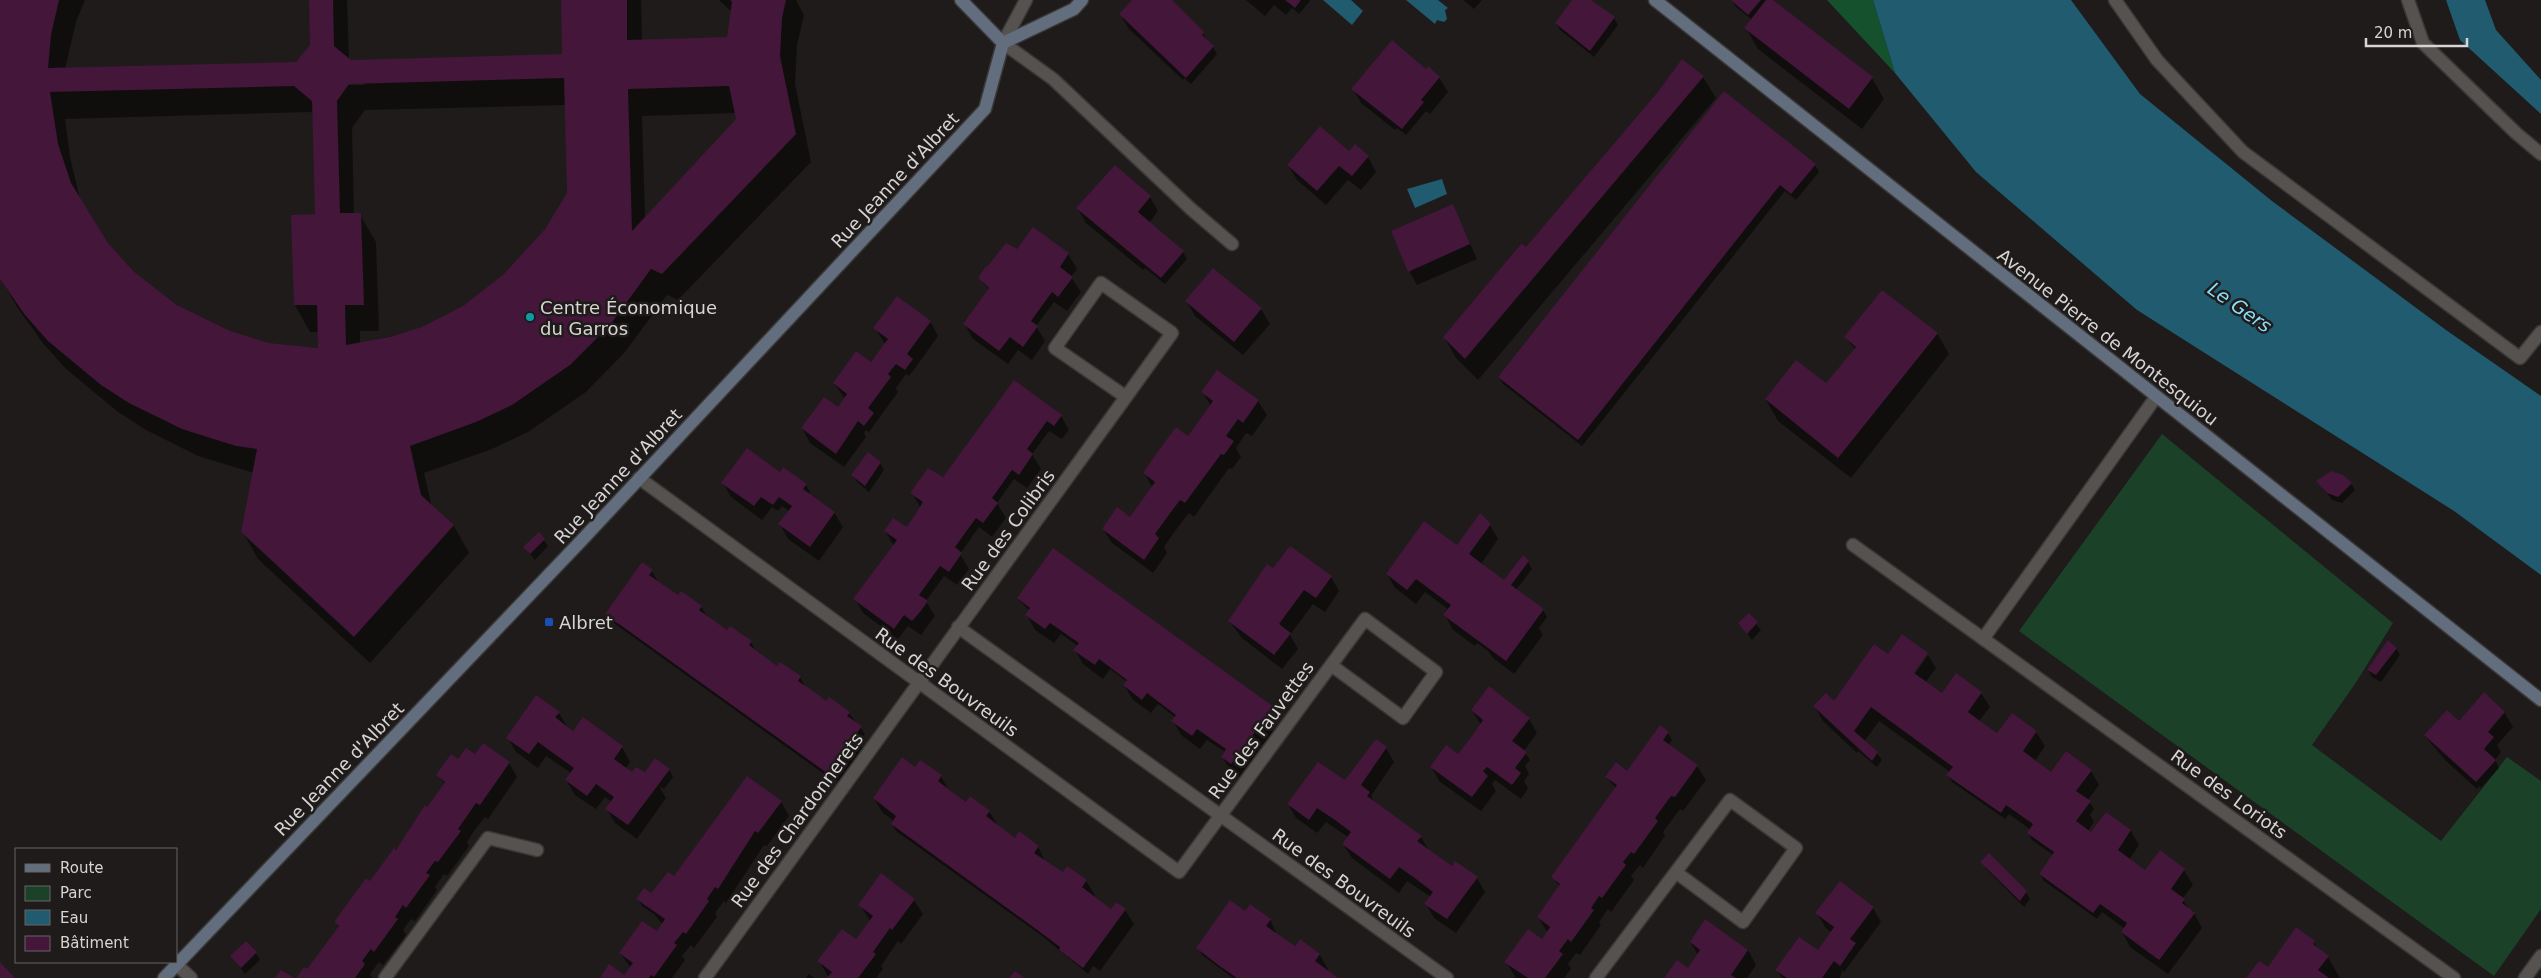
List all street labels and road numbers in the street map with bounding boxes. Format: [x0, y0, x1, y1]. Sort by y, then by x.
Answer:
street label: Rue Jeanne d'Albret [827, 108, 963, 252]
street label: Avenue Pierre de Montesquiou [1994, 244, 2222, 430]
street label: Rue Jeanne d'Albret [550, 404, 686, 548]
street label: Rue des Colibris [957, 465, 1059, 595]
street label: Rue des Bouvreuils [871, 623, 1023, 741]
street label: Rue des Fauvettes [1204, 657, 1318, 803]
street label: Rue Jeanne d'Albret [270, 698, 408, 840]
street label: Rue des Chardonnerets [727, 729, 867, 911]
street label: Rue des Loriots [2167, 745, 2291, 843]
street label: Rue des Bouvreuils [1268, 824, 1420, 942]

